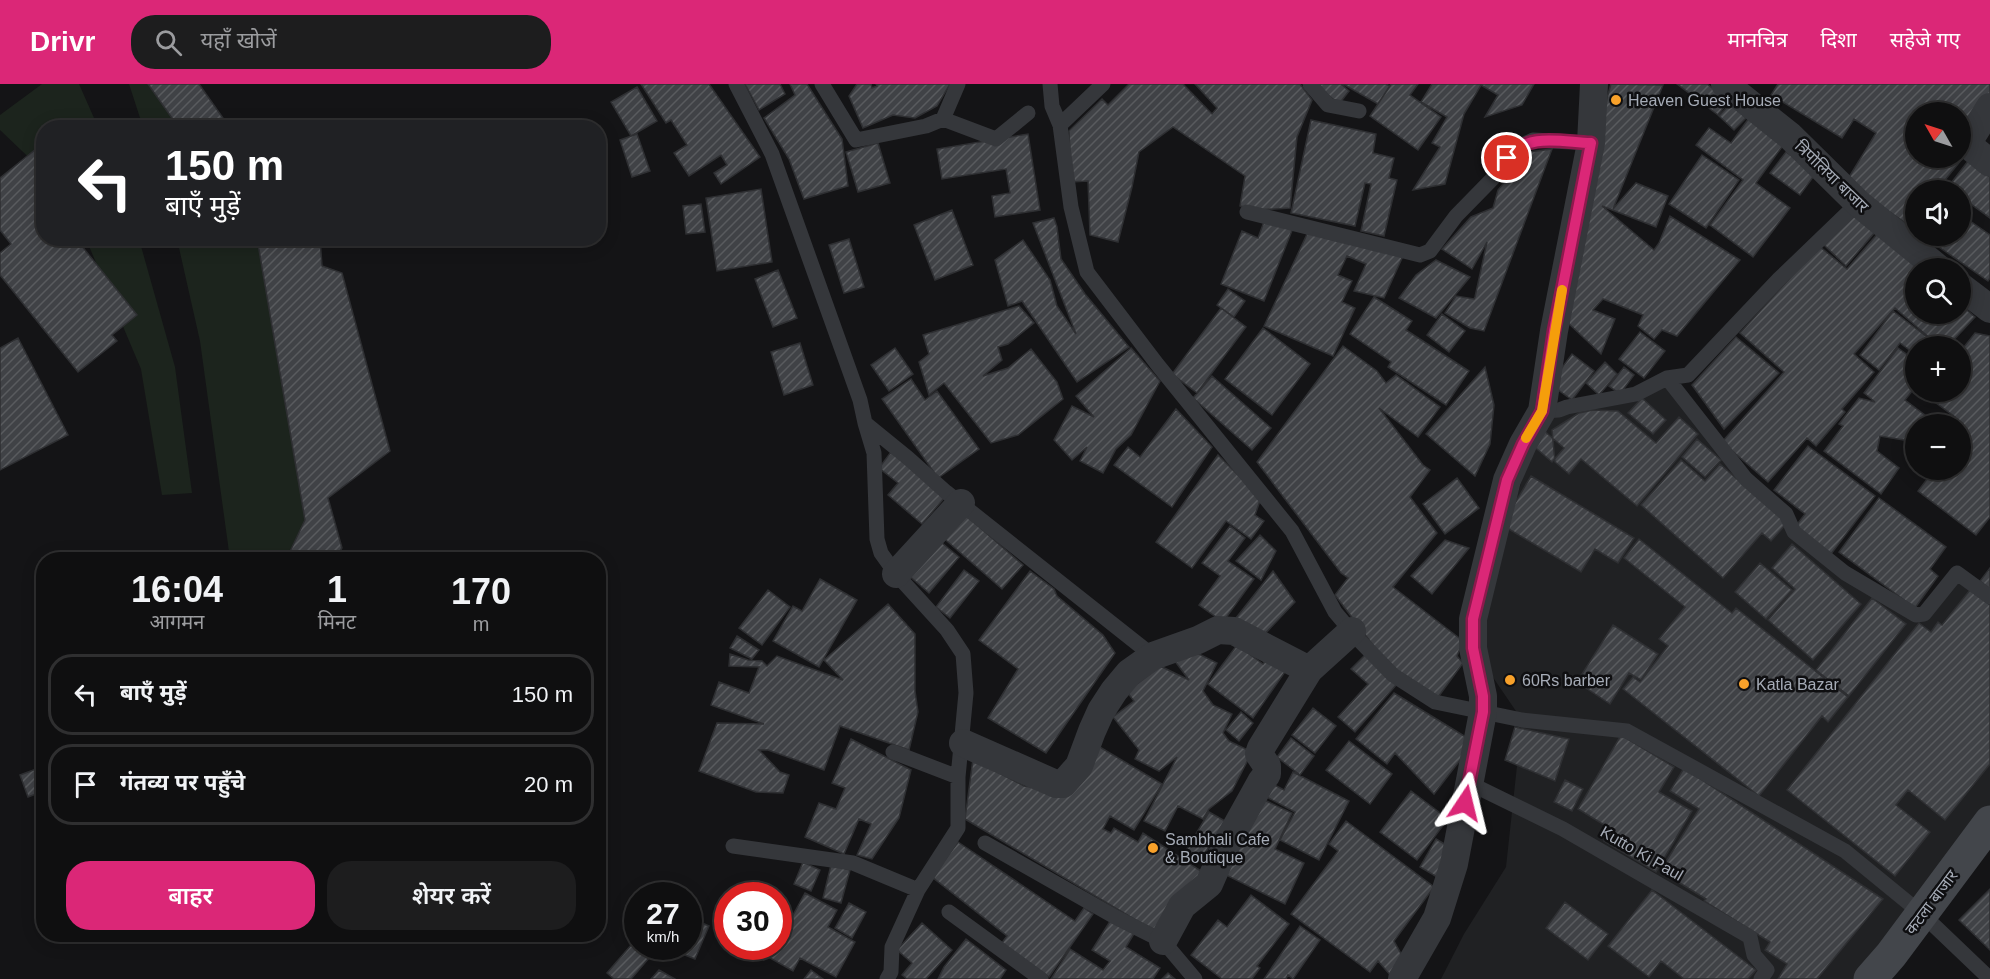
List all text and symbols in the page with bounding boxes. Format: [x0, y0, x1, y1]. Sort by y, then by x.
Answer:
search box [131, 15, 551, 69]
text: Drivr [30, 26, 95, 57]
icon: search [152, 26, 185, 59]
text: यहाँ खोजें [200, 28, 277, 53]
text: मानचित्र [1727, 28, 1787, 51]
text: दिशा [1820, 28, 1857, 51]
text: सहेजे गए [1890, 28, 1960, 51]
place label: Heaven Guest House [1628, 92, 1781, 109]
marker: Heaven Guest House [1609, 93, 1623, 107]
north arrow [1905, 102, 1971, 168]
map controls [1905, 102, 1971, 480]
pin [1481, 132, 1532, 183]
street label: त्रिपोलिया बाजार [1792, 137, 1872, 216]
icon: arrive [1490, 141, 1523, 174]
text: 150 m [165, 142, 284, 189]
icon: left [66, 144, 144, 222]
button: sound [1905, 180, 1971, 246]
text: बाएँ मुड़ें [165, 191, 240, 221]
button: search [1905, 258, 1971, 324]
button: + [1905, 336, 1971, 402]
button: − [1905, 414, 1971, 480]
text: 16:04 [131, 569, 223, 610]
text: 1 [327, 569, 347, 610]
text: 170 [451, 571, 511, 612]
text: आगमन [150, 611, 204, 633]
text: मिनट [318, 611, 356, 633]
text: m [473, 613, 489, 635]
place label: 60Rs barber [1522, 672, 1611, 689]
marker: 60Rs barber [1503, 673, 1517, 687]
place label: Katla Bazar [1756, 676, 1839, 693]
marker: Katla Bazar [1737, 677, 1751, 691]
icon: left [69, 678, 102, 711]
text: बाएँ मुड़ें [120, 680, 186, 705]
text: 150 m [512, 682, 573, 707]
icon: arrive [69, 768, 102, 801]
text: गंतव्य पर पहुँचे [120, 770, 245, 795]
position arrow [1433, 771, 1497, 835]
text: 20 m [524, 772, 573, 797]
street label: Kutto Ki Paul [1597, 823, 1686, 884]
place label: Sambhali Cafe & Boutique [1165, 831, 1270, 866]
marker: Sambhali Cafe & Boutique [1146, 841, 1160, 855]
button: बाहर [66, 861, 315, 930]
button: शेयर करें [327, 861, 576, 930]
street label: कटला बाजार [1902, 867, 1961, 938]
speed limit sign: 30 [714, 882, 792, 960]
text: 27 [646, 897, 680, 930]
text: km/h [647, 928, 679, 945]

